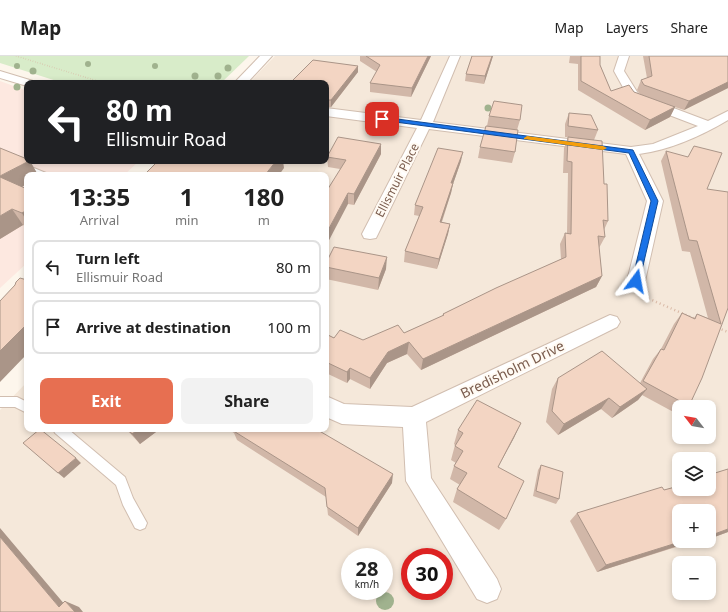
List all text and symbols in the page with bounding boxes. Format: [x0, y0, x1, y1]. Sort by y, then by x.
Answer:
text: Map [20, 15, 61, 41]
text: Map [555, 18, 584, 37]
text: Layers [606, 18, 648, 37]
text: Share [670, 18, 708, 37]
text: 80 m [106, 91, 173, 129]
icon: left [40, 96, 92, 148]
pin [365, 102, 399, 136]
icon: arrive [371, 108, 393, 130]
text: Ellismuir Road [106, 127, 227, 151]
street label: Ellismuir Place [371, 140, 423, 220]
text: 13:35 [69, 180, 130, 213]
text: 1 [180, 180, 194, 213]
text: 180 [243, 180, 284, 213]
text: Arrival [80, 211, 119, 229]
text: min [175, 211, 198, 229]
text: m [258, 211, 270, 229]
text: Turn left [76, 248, 140, 268]
icon: left [42, 256, 64, 278]
text: 80 m [276, 257, 311, 277]
position arrow [615, 260, 657, 302]
text: Ellismuir Road [76, 268, 163, 286]
icon: arrive [42, 316, 64, 338]
text: Arrive at destination [76, 317, 231, 337]
text: 100 m [267, 317, 311, 337]
street label: Bredisholm Drive [457, 336, 567, 402]
button: Exit [40, 378, 173, 424]
button: Share [181, 378, 313, 424]
north arrow [672, 400, 716, 444]
map controls [672, 400, 716, 600]
button: layers [672, 452, 716, 496]
button: + [672, 504, 716, 548]
speed limit sign: 30 [401, 548, 453, 600]
text: 28 [356, 555, 378, 582]
button: − [672, 556, 716, 600]
text: km/h [355, 577, 379, 591]

